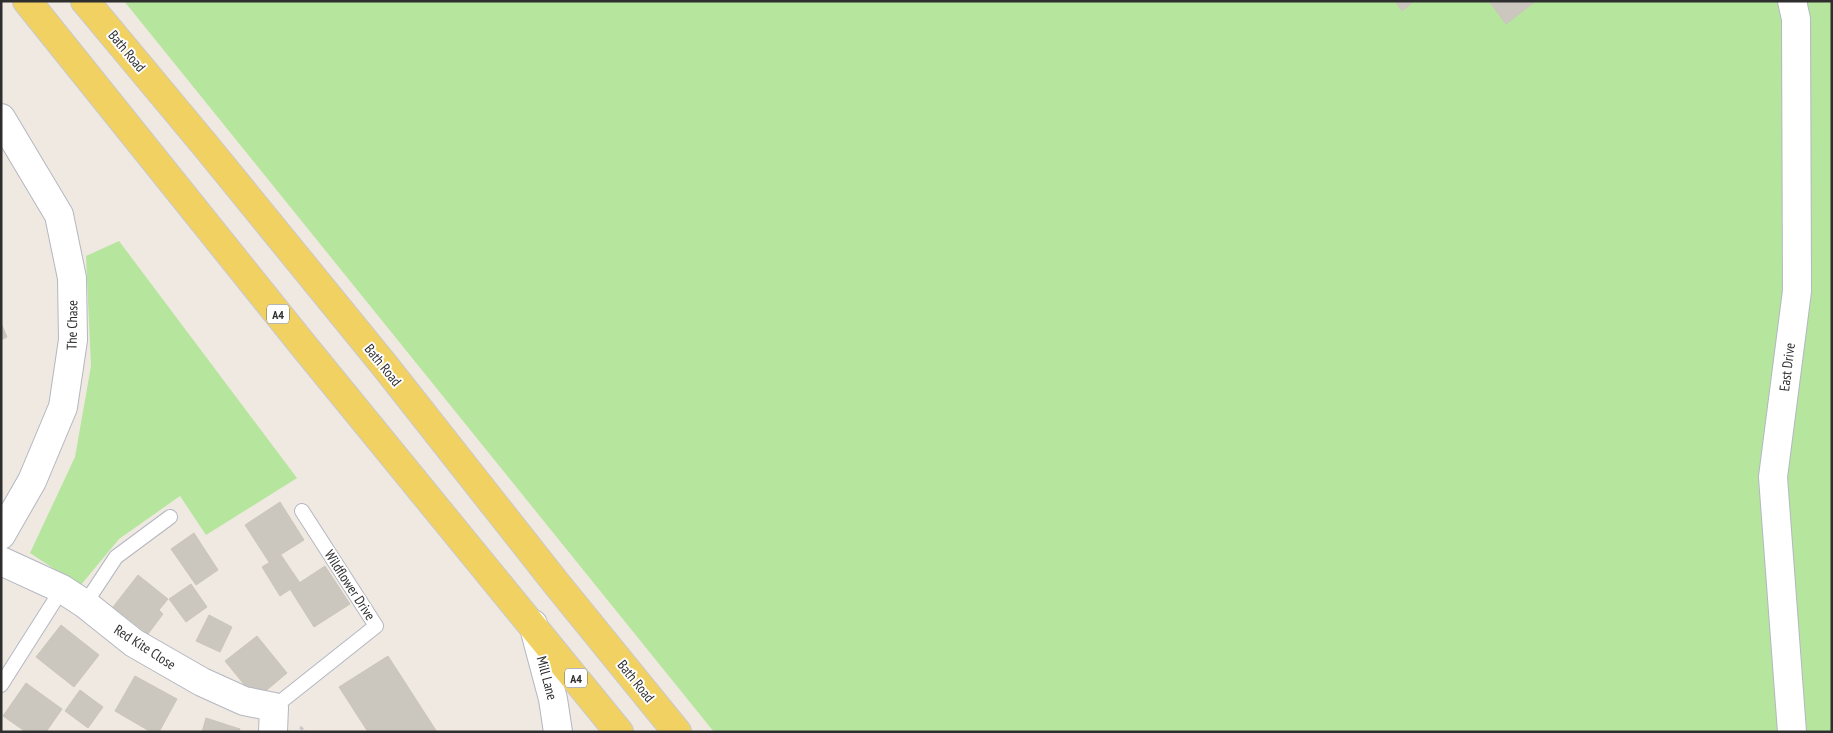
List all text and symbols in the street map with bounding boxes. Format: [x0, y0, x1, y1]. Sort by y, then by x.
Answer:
street label: Bath Road [104, 26, 150, 76]
street label: The Chase [63, 300, 81, 350]
road number: A4 [267, 304, 289, 324]
street label: Bath Road [361, 340, 405, 390]
street label: East Drive [1775, 342, 1799, 392]
street label: Wildflower Drive [321, 546, 380, 624]
street label: Red Kite Close [111, 620, 179, 674]
street label: Mill Lane [533, 654, 562, 702]
street label: Bath Road [614, 656, 658, 706]
road number: A4 [565, 668, 587, 688]

